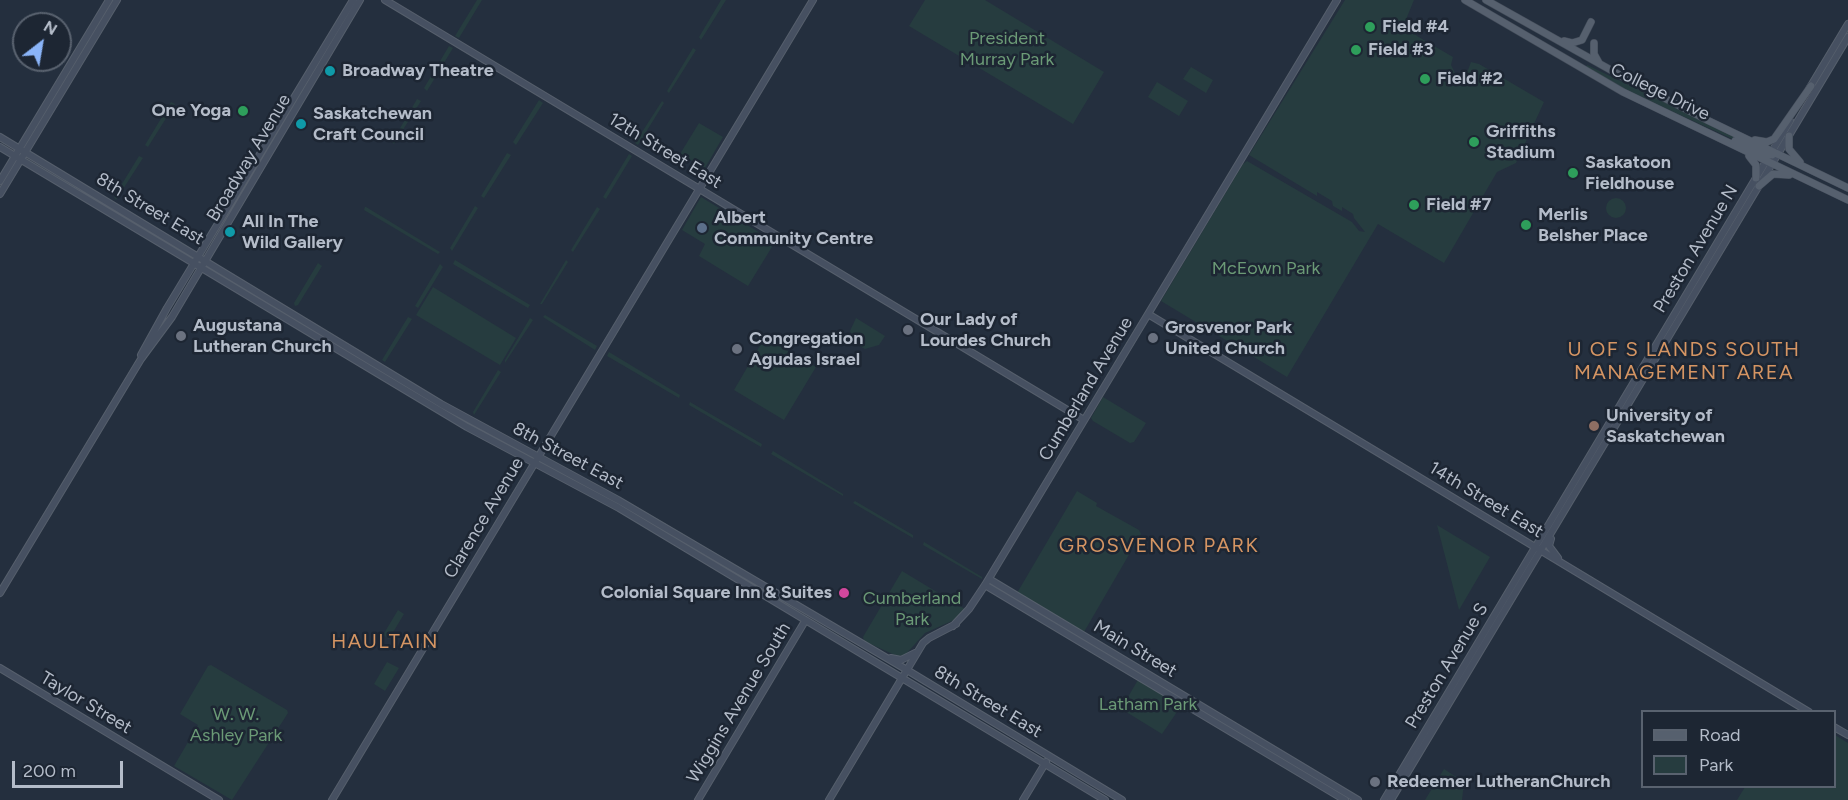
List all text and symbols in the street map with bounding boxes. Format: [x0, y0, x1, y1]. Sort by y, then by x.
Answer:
north arrow [12, 12, 72, 72]
place label: Field #4 [1382, 16, 1449, 38]
text: N [40, 17, 61, 39]
marker: Field #4 [1363, 20, 1377, 34]
park label: President Murray Park [960, 28, 1054, 70]
place label: Field #3 [1368, 39, 1433, 61]
marker: Field #3 [1349, 43, 1363, 57]
street label: College Drive [1607, 59, 1713, 125]
place label: Broadway Theatre [342, 60, 494, 82]
marker: Broadway Theatre [323, 64, 337, 78]
place label: Field #2 [1437, 68, 1503, 90]
marker: Field #2 [1418, 72, 1432, 86]
street label: Broadway Avenue [202, 90, 296, 226]
place label: One Yoga [151, 100, 231, 122]
place label: Saskatchewan Craft Council [313, 103, 432, 146]
marker: One Yoga [236, 104, 250, 118]
street label: 12th Street East [604, 109, 726, 193]
marker: Saskatchewan Craft Council [294, 117, 308, 131]
place label: Griffiths Stadium [1486, 121, 1556, 164]
marker: Griffiths Stadium [1467, 135, 1481, 149]
place label: Saskatoon Fieldhouse [1585, 152, 1674, 195]
marker: Saskatoon Fieldhouse [1566, 166, 1580, 180]
street label: 8th Street East [92, 168, 208, 250]
street label: Preston Avenue N [1649, 181, 1743, 317]
place label: Field #7 [1426, 194, 1491, 216]
marker: Field #7 [1407, 198, 1421, 212]
place label: Merlis Belsher Place [1538, 204, 1648, 246]
place label: Albert Community Centre [714, 207, 873, 250]
place label: All In The Wild Gallery [242, 211, 343, 254]
marker: Merlis Belsher Place [1519, 218, 1533, 232]
marker: Albert Community Centre [695, 221, 709, 235]
marker: All In The Wild Gallery [223, 225, 237, 239]
park label: McEown Park [1212, 258, 1320, 280]
place label: Our Lady of Lourdes Church [920, 309, 1051, 352]
street label: Cumberland Avenue [1035, 313, 1137, 465]
place label: Augustana Lutheran Church [193, 315, 332, 358]
place label: Grosvenor Park United Church [1165, 317, 1292, 360]
marker: Our Lady of Lourdes Church [901, 323, 915, 337]
place label: Congregation Agudas Israel [749, 328, 863, 370]
marker: Augustana Lutheran Church [174, 329, 188, 343]
marker: Grosvenor Park United Church [1146, 331, 1160, 345]
district label: U OF S LANDS SOUTH MANAGEMENT AREA [1568, 338, 1800, 385]
marker: Congregation Agudas Israel [730, 342, 744, 356]
place label: University of Saskatchewan [1606, 405, 1725, 448]
street label: 8th Street East [509, 418, 627, 494]
marker: University of Saskatchewan [1587, 419, 1601, 433]
street label: Clarence Avenue [439, 454, 529, 582]
street label: 14th Street East [1425, 457, 1547, 543]
district label: GROSVENOR PARK [1059, 534, 1259, 558]
place label: Colonial Square Inn & Suites [601, 582, 832, 604]
marker: Colonial Square Inn & Suites [837, 586, 851, 600]
park label: Cumberland Park [863, 588, 961, 630]
street label: Preston Avenue S [1401, 599, 1493, 733]
street label: Main Street [1089, 616, 1181, 682]
street label: Wiggins Avenue South [683, 619, 795, 787]
district label: HAULTAIN [331, 630, 439, 654]
street label: 8th Street East [930, 661, 1046, 743]
street label: Taylor Street [36, 667, 136, 739]
park label: Latham Park [1099, 694, 1197, 716]
park label: W. W. Ashley Park [190, 704, 282, 746]
legend [1641, 710, 1836, 788]
text: Road [1699, 724, 1740, 746]
scale bar [15, 749, 126, 787]
text: Park [1699, 754, 1733, 776]
text: 200 m [23, 760, 76, 782]
place label: Redeemer LutheranChurch [1387, 771, 1610, 793]
marker: Redeemer LutheranChurch [1368, 775, 1382, 789]

